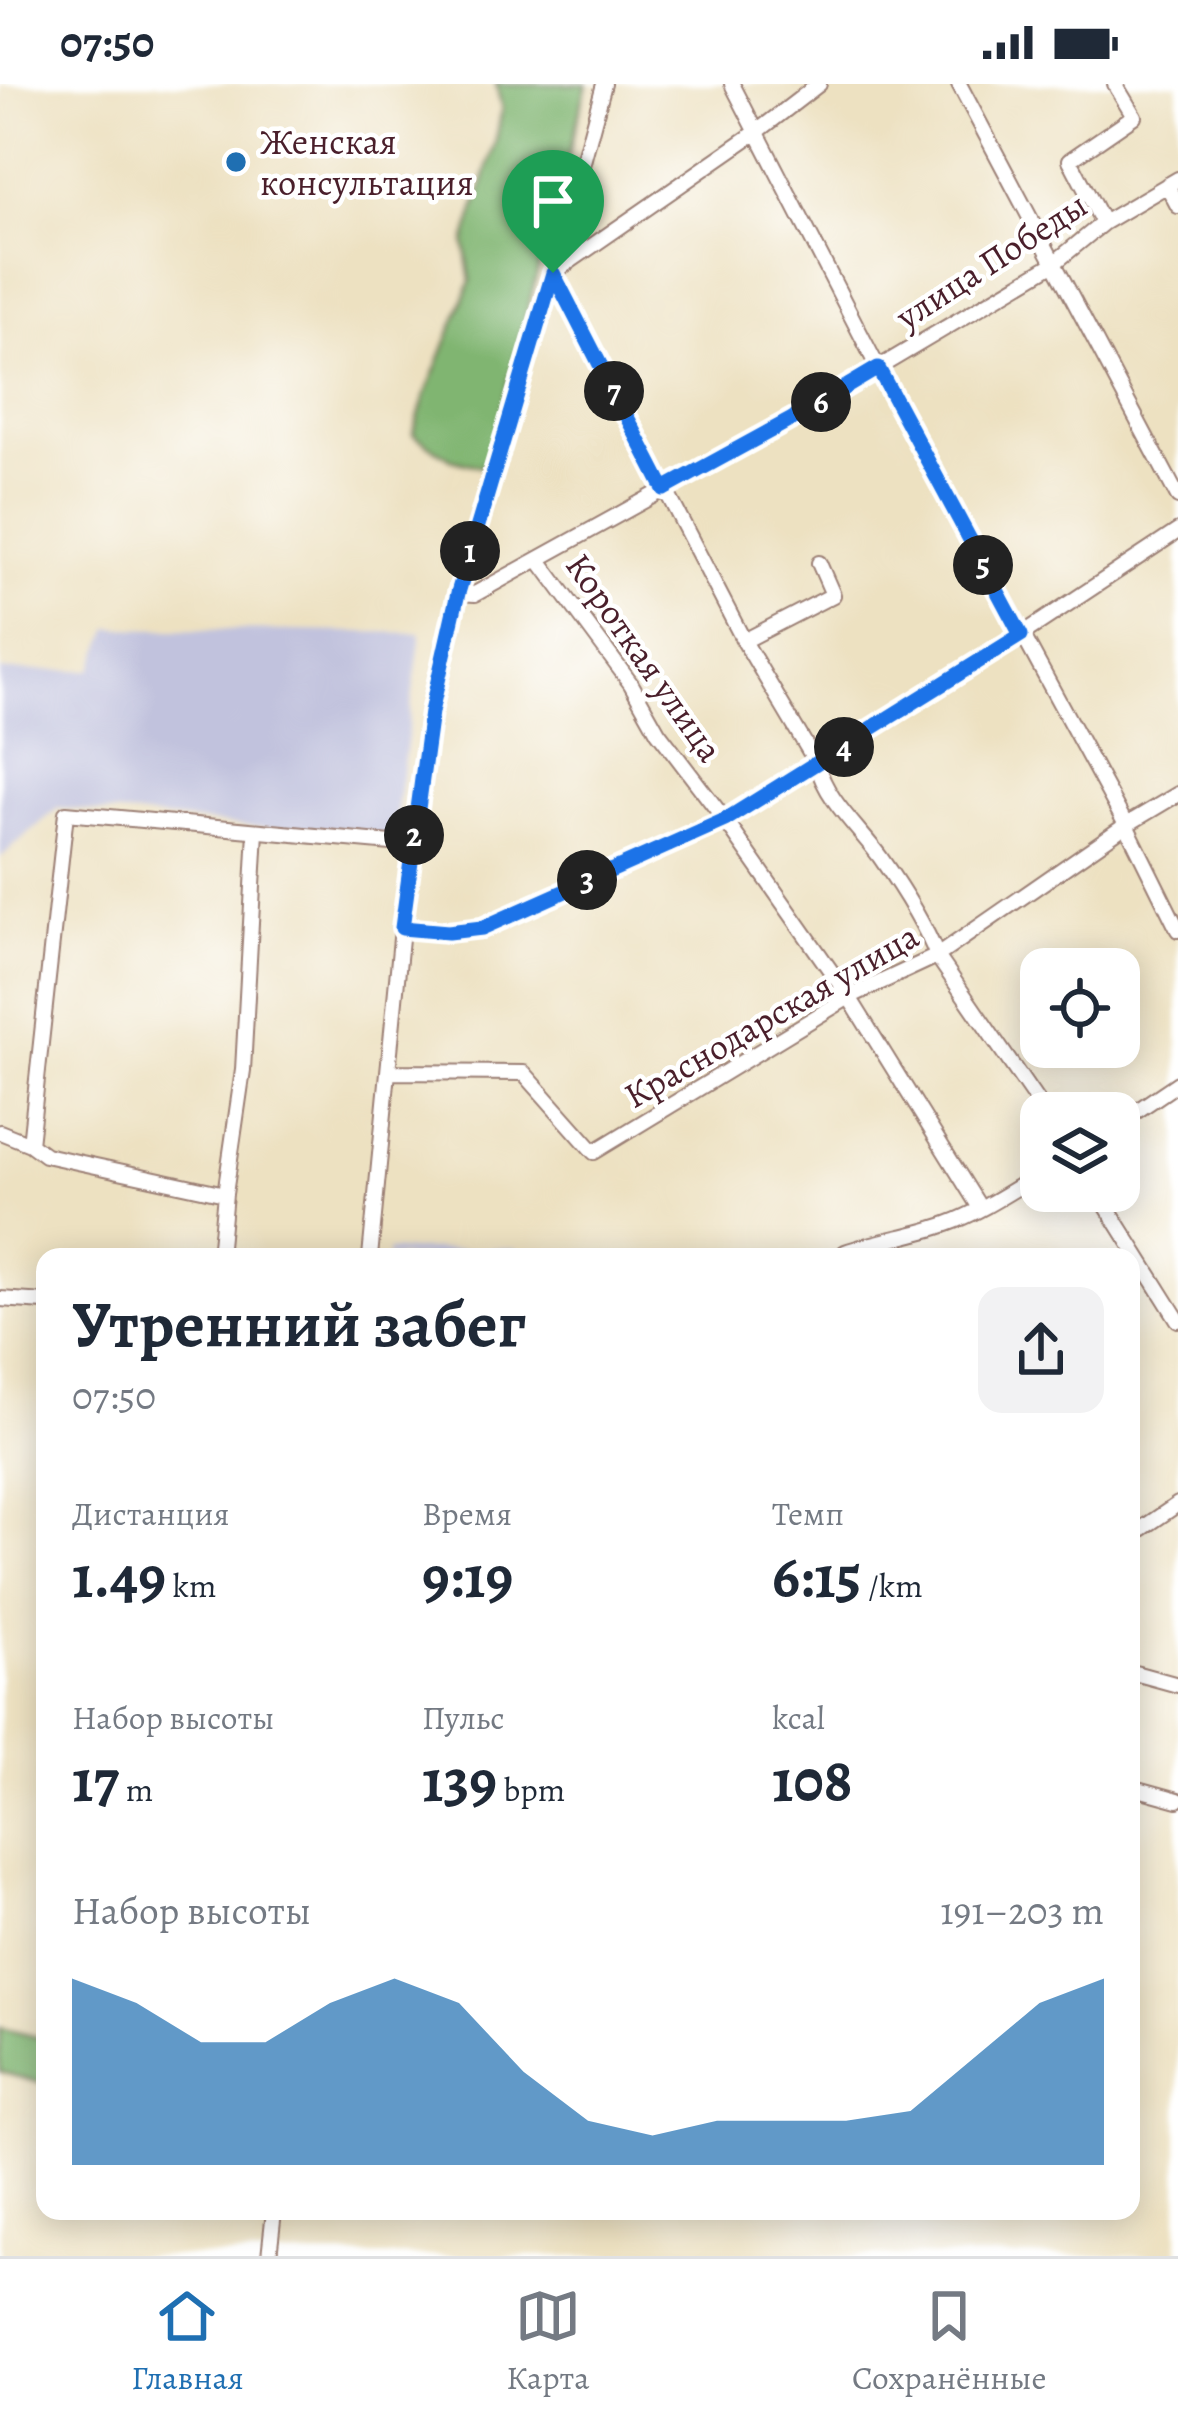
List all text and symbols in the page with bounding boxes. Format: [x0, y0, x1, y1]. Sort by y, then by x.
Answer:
text: 07:50 [60, 11, 154, 73]
place label: Женская консультация [260, 117, 474, 207]
marker: Женская консультация [223, 149, 249, 175]
pin [502, 150, 604, 273]
icon: arrive [520, 168, 586, 234]
street label: улица Победы [885, 180, 1096, 341]
pin: 7 [584, 361, 644, 421]
text: 7 [607, 368, 621, 413]
pin: 6 [791, 372, 851, 432]
text: 6 [813, 379, 829, 424]
pin: 1 [440, 521, 500, 581]
text: 1 [464, 528, 476, 573]
pin: 5 [953, 535, 1013, 595]
text: 5 [976, 542, 990, 587]
street label: Короткая улица [554, 543, 735, 772]
pin: 4 [814, 717, 874, 777]
text: 4 [836, 724, 852, 769]
pin: 2 [384, 805, 444, 865]
text: 2 [406, 812, 422, 857]
pin: 3 [557, 850, 617, 910]
text: 3 [580, 857, 594, 902]
street label: Краснодарская улица [615, 911, 928, 1120]
map controls [1020, 948, 1140, 1212]
button: locate [1020, 948, 1140, 1068]
button: layers [1020, 1092, 1140, 1212]
text: Утренний забег [72, 1279, 526, 1369]
button: share [978, 1287, 1104, 1413]
text: 07:50 [72, 1369, 156, 1422]
text: Дистанция [72, 1491, 229, 1536]
text: Время [422, 1491, 512, 1536]
text: Темп [772, 1491, 844, 1536]
text: 1.49 [72, 1536, 166, 1618]
text: 9:19 [422, 1536, 513, 1618]
text: 6:15 [772, 1536, 861, 1618]
text: km [166, 1563, 216, 1608]
text: /km [861, 1563, 923, 1608]
text: Набор высоты [72, 1695, 274, 1740]
text: Пульс [422, 1695, 505, 1740]
text: kcal [772, 1695, 825, 1740]
text: 17 [72, 1740, 119, 1822]
text: 139 [422, 1740, 497, 1822]
text: 108 [772, 1740, 852, 1822]
text: m [119, 1767, 153, 1812]
text: bpm [497, 1767, 565, 1812]
text: Набор высоты [72, 1884, 311, 1937]
text: 191–203 m [940, 1884, 1104, 1937]
tab: Главная [131, 2283, 244, 2400]
tab: Карта [506, 2283, 589, 2400]
tab: Сохранённые [852, 2283, 1047, 2400]

